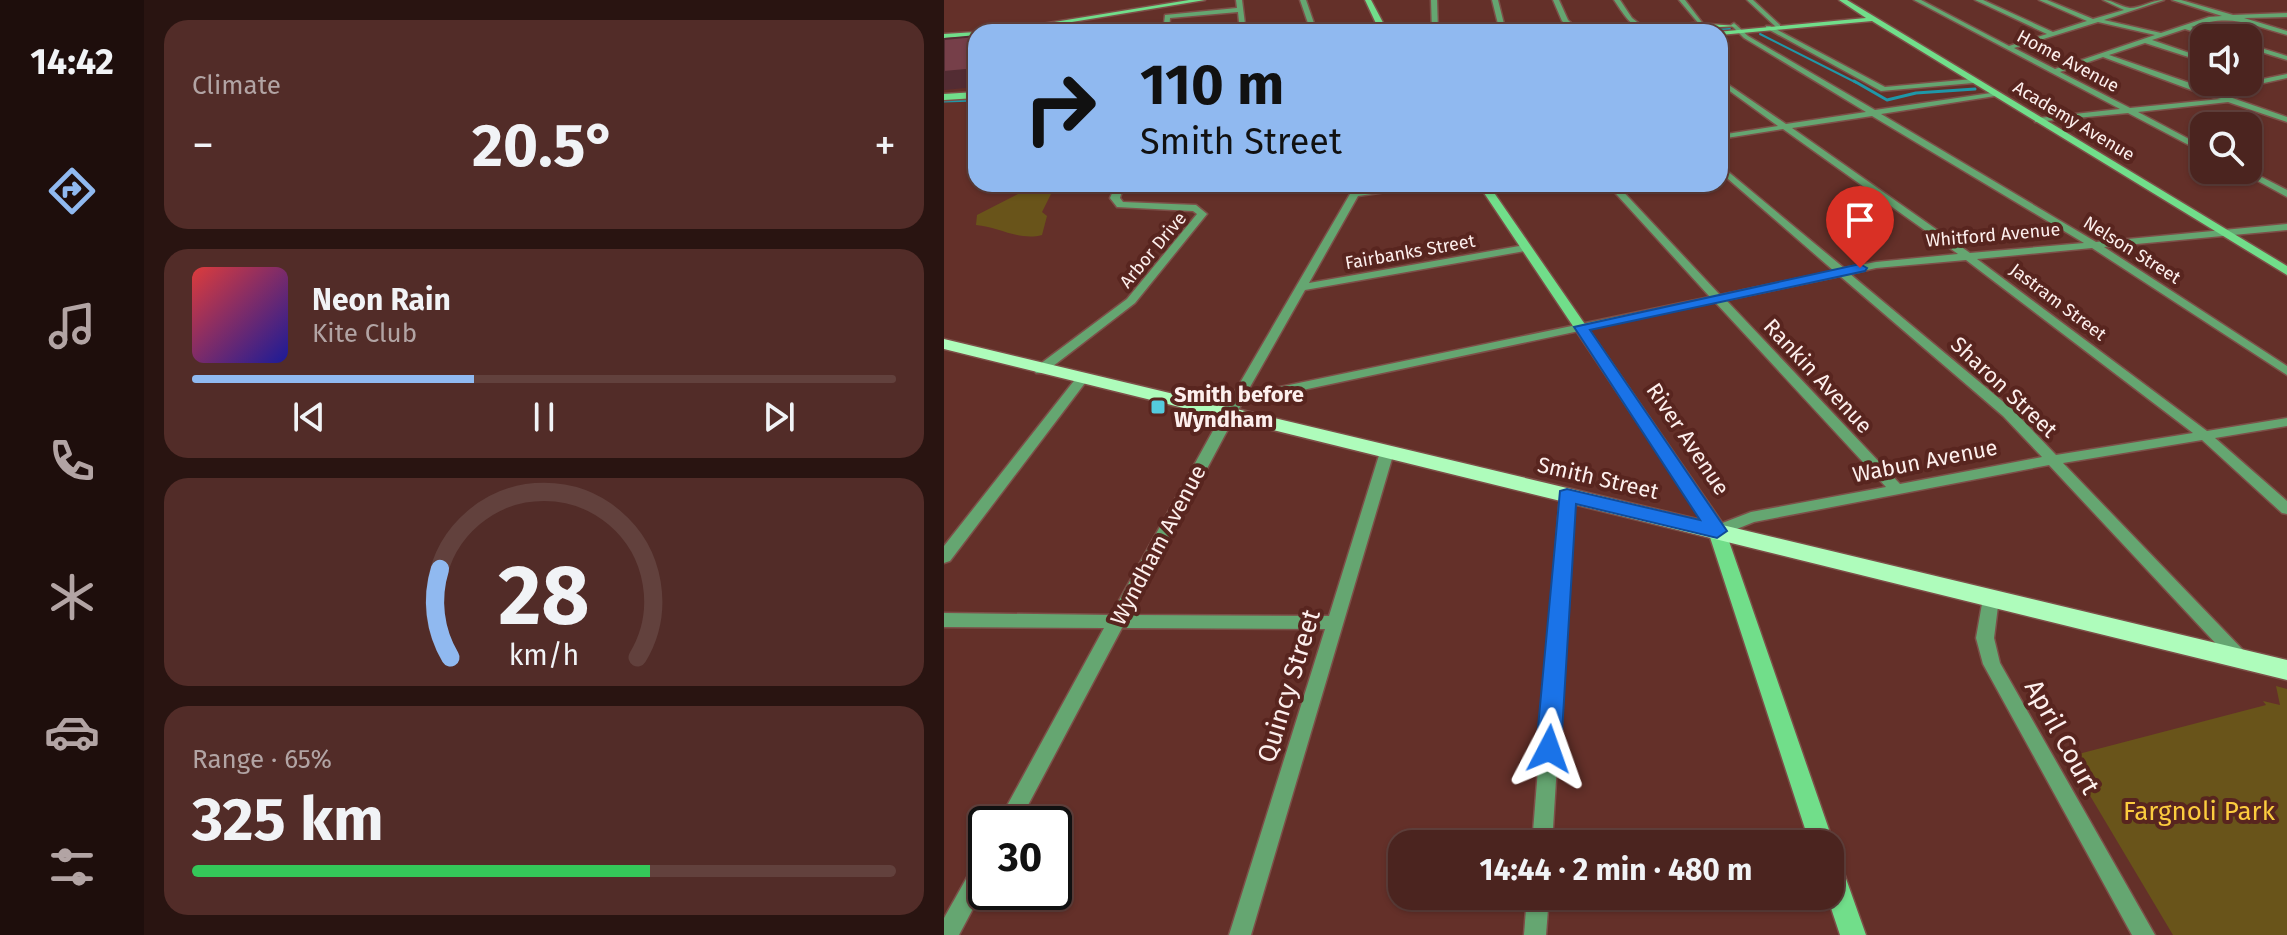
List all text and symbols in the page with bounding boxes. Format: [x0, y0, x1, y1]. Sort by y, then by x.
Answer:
map controls [2190, 24, 2262, 184]
button: sound [2190, 24, 2262, 96]
street label: Home Avenue [2013, 25, 2123, 97]
text: 14:42 [30, 40, 114, 84]
text: 110 m [1140, 52, 1284, 119]
icon: right [1008, 56, 1112, 160]
text: Climate [192, 70, 281, 101]
street label: Academy Avenue [2009, 76, 2139, 166]
text: 20.5° [472, 110, 616, 182]
button: search [2190, 112, 2262, 184]
text: − [192, 119, 214, 172]
text: + [874, 119, 896, 172]
text: Smith Street [1140, 120, 1342, 164]
icon: directions [44, 163, 100, 219]
pin [1826, 186, 1894, 268]
icon: arrive [1838, 198, 1882, 242]
street label: Arbor Drive [1115, 208, 1191, 292]
street label: Nelson Street [2079, 211, 2185, 289]
street label: Whitford Avenue [1925, 218, 2061, 252]
street label: Fairbanks Street [1343, 230, 1477, 274]
street label: Jastram Street [2005, 259, 2111, 346]
text: Neon Rain [312, 282, 451, 318]
icon: music [44, 298, 100, 354]
street label: Rankin Avenue [1758, 313, 1878, 439]
text: Kite Club [312, 318, 417, 349]
street label: Sharon Street [1945, 331, 2063, 443]
street label: River Avenue [1641, 378, 1735, 500]
place label: Smith before Wyndham [1174, 381, 1304, 433]
icon: previous [287, 395, 331, 439]
icon: pause [522, 395, 566, 439]
icon: next [757, 395, 801, 439]
marker: Smith before Wyndham [1149, 398, 1167, 416]
icon: phone [44, 433, 100, 489]
street label: Wabun Avenue [1850, 434, 2000, 488]
street label: Smith Street [1535, 451, 1661, 505]
street label: Wyndham Avenue [1104, 460, 1212, 630]
text: 28 [498, 545, 590, 645]
icon: climate [44, 569, 100, 625]
street label: Quincy Street [1251, 605, 1327, 766]
text: km/h [509, 638, 579, 673]
street label: April Court [2018, 674, 2106, 800]
icon: car [44, 704, 100, 760]
position arrow [1507, 707, 1591, 791]
text: Range · 65% [192, 744, 332, 775]
text: 325 km [192, 784, 384, 856]
park label: Fargnoli Park [2123, 796, 2276, 827]
speed limit sign: 30 [968, 806, 1072, 910]
icon: filters [44, 839, 100, 895]
text: 14:44 · 2 min · 480 m [1480, 852, 1752, 888]

